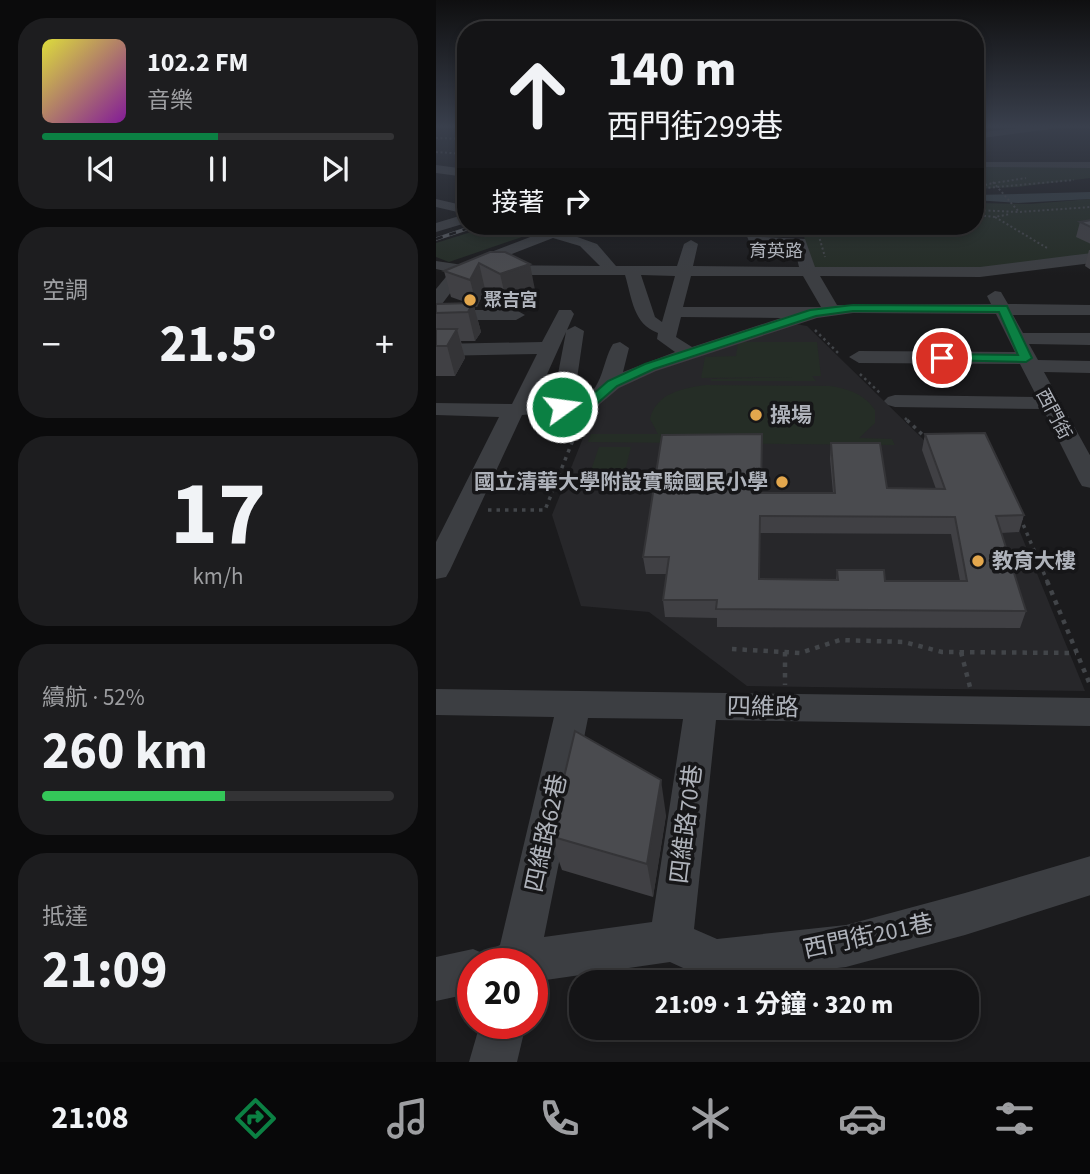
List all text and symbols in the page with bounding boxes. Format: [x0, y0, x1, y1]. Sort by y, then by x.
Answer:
text: 140 m [607, 35, 736, 105]
text: 102.2 FM [147, 44, 248, 81]
icon: ahead [492, 49, 583, 140]
text: 音樂 [147, 84, 193, 117]
text: 西門街299巷 [607, 104, 783, 150]
icon: previous [82, 150, 120, 188]
icon: pause [199, 150, 237, 188]
icon: next [316, 150, 354, 188]
icon: right [558, 182, 596, 220]
text: 接著 [492, 184, 544, 221]
street label: 育英路 [749, 239, 803, 264]
text: 空調 [42, 274, 88, 307]
place label: 聚吉宮 [484, 288, 538, 313]
marker: 聚吉宮 [462, 292, 478, 308]
text: 21.5° [160, 308, 276, 382]
text: − [42, 318, 61, 372]
text: + [375, 318, 394, 372]
pin [912, 328, 972, 388]
icon: arrive [923, 339, 961, 377]
position arrow [525, 370, 599, 444]
street label: 西門街 [1030, 385, 1077, 444]
place label: 操場 [770, 400, 812, 430]
marker: 操場 [748, 407, 764, 423]
text: 17 [170, 450, 266, 579]
place label: 國立清華大學附設實驗國民小學 [474, 467, 768, 497]
marker: 國立清華大學附設實驗國民小學 [774, 474, 790, 490]
place label: 教育大樓 [992, 546, 1076, 576]
marker: 教育大樓 [970, 553, 986, 569]
text: km/h [192, 560, 244, 593]
text: 續航 · 52% [42, 681, 145, 714]
street label: 四維路 [727, 689, 799, 726]
text: 260 km [42, 715, 208, 789]
street label: 四維路70巷 [662, 762, 711, 886]
street label: 四維路62巷 [517, 771, 576, 895]
text: 抵達 [42, 900, 88, 933]
street label: 西門街201巷 [800, 906, 936, 967]
text: 21:09 [42, 934, 167, 1008]
speed limit sign: 20 [457, 948, 548, 1039]
text: 21:09 · 1 分鐘 · 320 m [655, 986, 893, 1023]
icon: directions [231, 1094, 280, 1143]
icon: music [383, 1094, 432, 1143]
icon: phone [535, 1094, 584, 1143]
icon: climate [686, 1094, 735, 1143]
icon: car [838, 1094, 887, 1143]
icon: filters [990, 1094, 1039, 1143]
text: 21:08 [51, 1095, 129, 1141]

